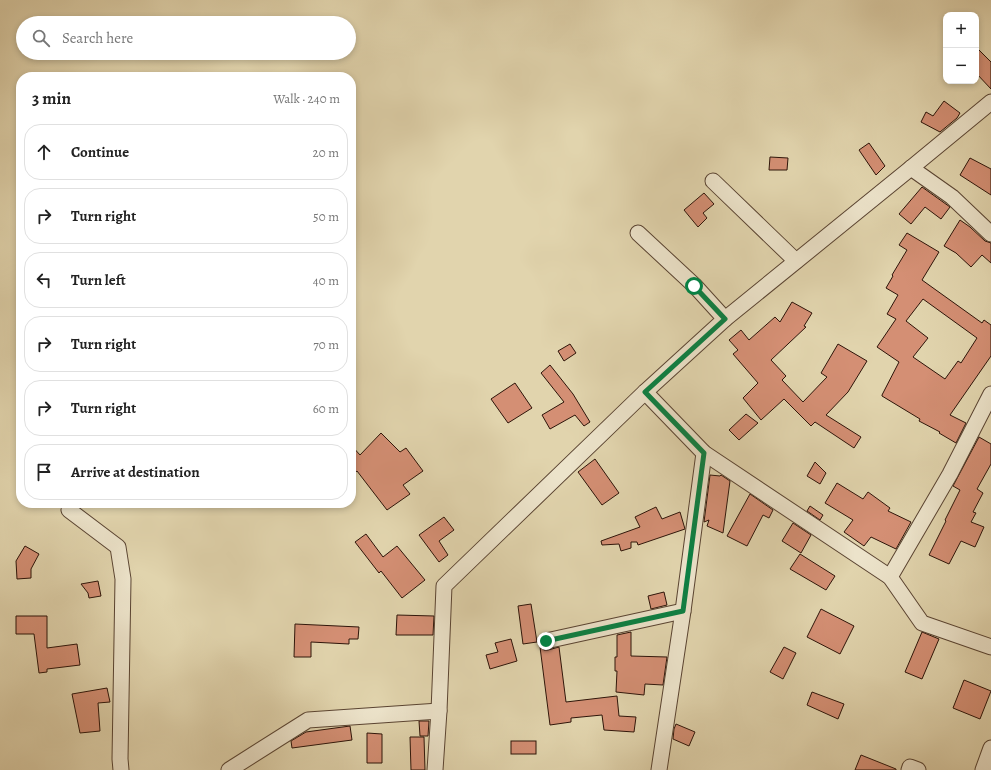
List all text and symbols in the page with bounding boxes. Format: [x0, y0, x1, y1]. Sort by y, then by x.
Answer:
map controls [943, 12, 979, 84]
button: + [943, 12, 979, 48]
search box [16, 16, 356, 60]
icon: search [30, 27, 52, 49]
text: Search here [62, 28, 133, 48]
button: − [943, 48, 979, 84]
text: 3 min [32, 87, 71, 110]
text: Walk · 240 m [273, 90, 340, 107]
icon: ahead [33, 141, 55, 163]
text: Continue [71, 142, 129, 162]
text: 20 m [313, 144, 339, 161]
icon: right [33, 205, 55, 227]
text: Turn right [71, 206, 136, 226]
text: 50 m [313, 208, 339, 225]
icon: left [33, 269, 55, 291]
text: Turn left [71, 270, 126, 290]
text: 40 m [313, 272, 339, 289]
route start [685, 277, 703, 295]
icon: right [33, 333, 55, 355]
text: Turn right [71, 334, 136, 354]
text: 70 m [313, 336, 339, 353]
icon: right [33, 397, 55, 419]
text: Turn right [71, 398, 136, 418]
text: 60 m [313, 400, 339, 417]
icon: arrive [33, 461, 55, 483]
text: Arrive at destination [71, 462, 200, 482]
route end [537, 632, 555, 650]

